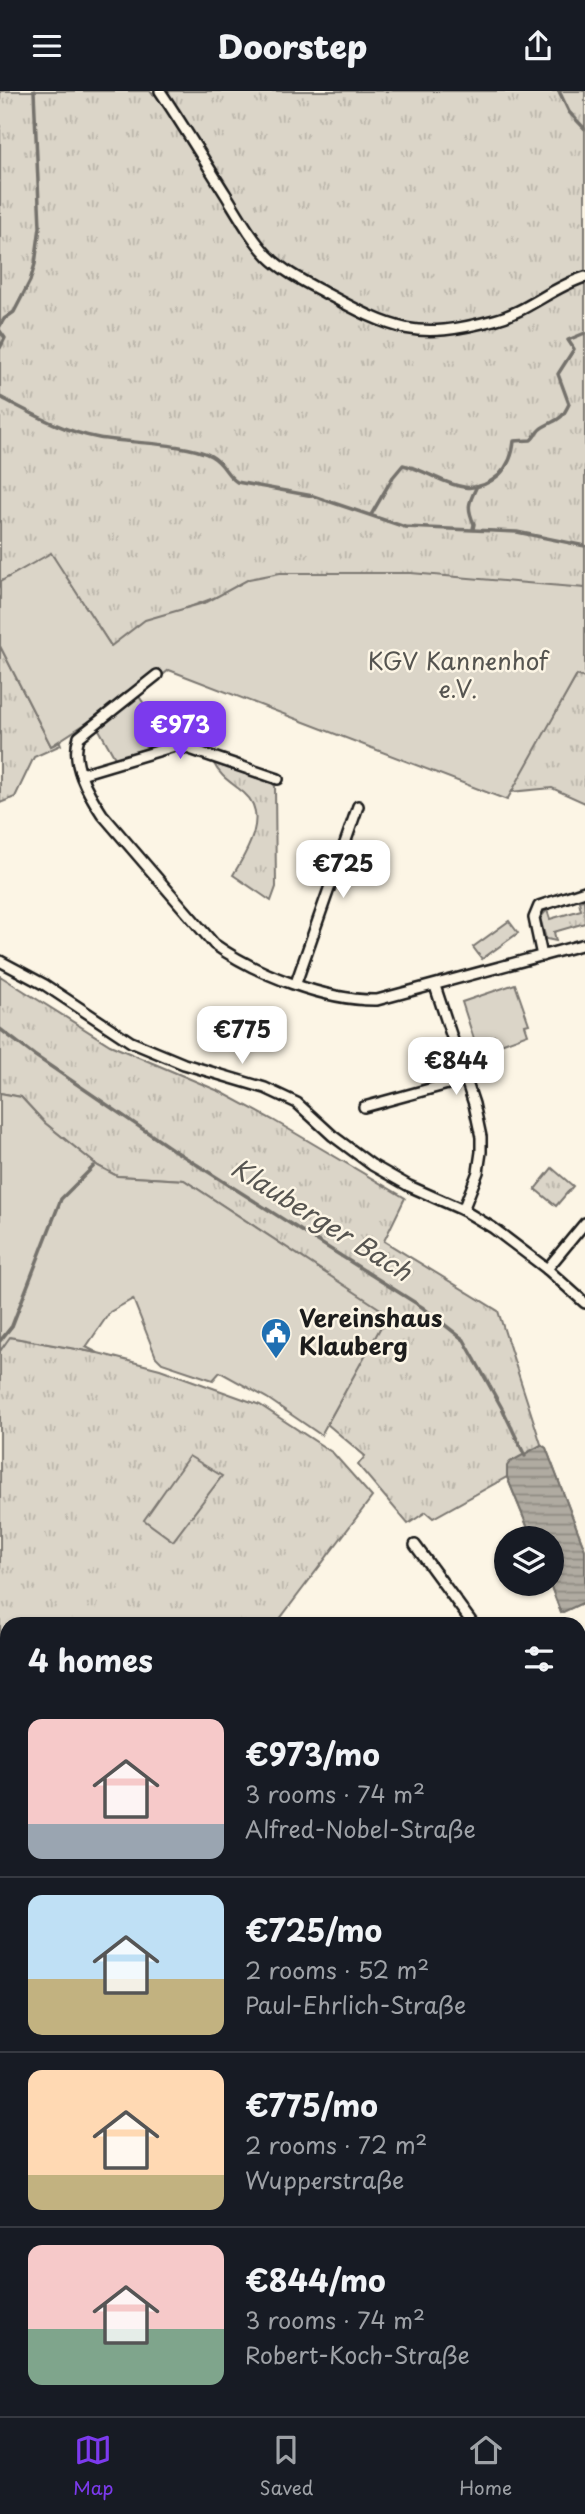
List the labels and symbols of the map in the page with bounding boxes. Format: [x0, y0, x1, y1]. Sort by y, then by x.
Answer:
park label: KGV Kannenhof e.V. [368, 642, 550, 706]
pin: €973 [139, 701, 221, 761]
pin: €725 [302, 841, 384, 900]
pin: €775 [201, 1007, 283, 1066]
pin: €844 [415, 1037, 497, 1097]
water label: Klauberger Bach [224, 1147, 420, 1290]
place label: Vereinshaus Klauberg [299, 1299, 443, 1363]
public building icon: Vereinshaus Klauberg [259, 1316, 293, 1360]

